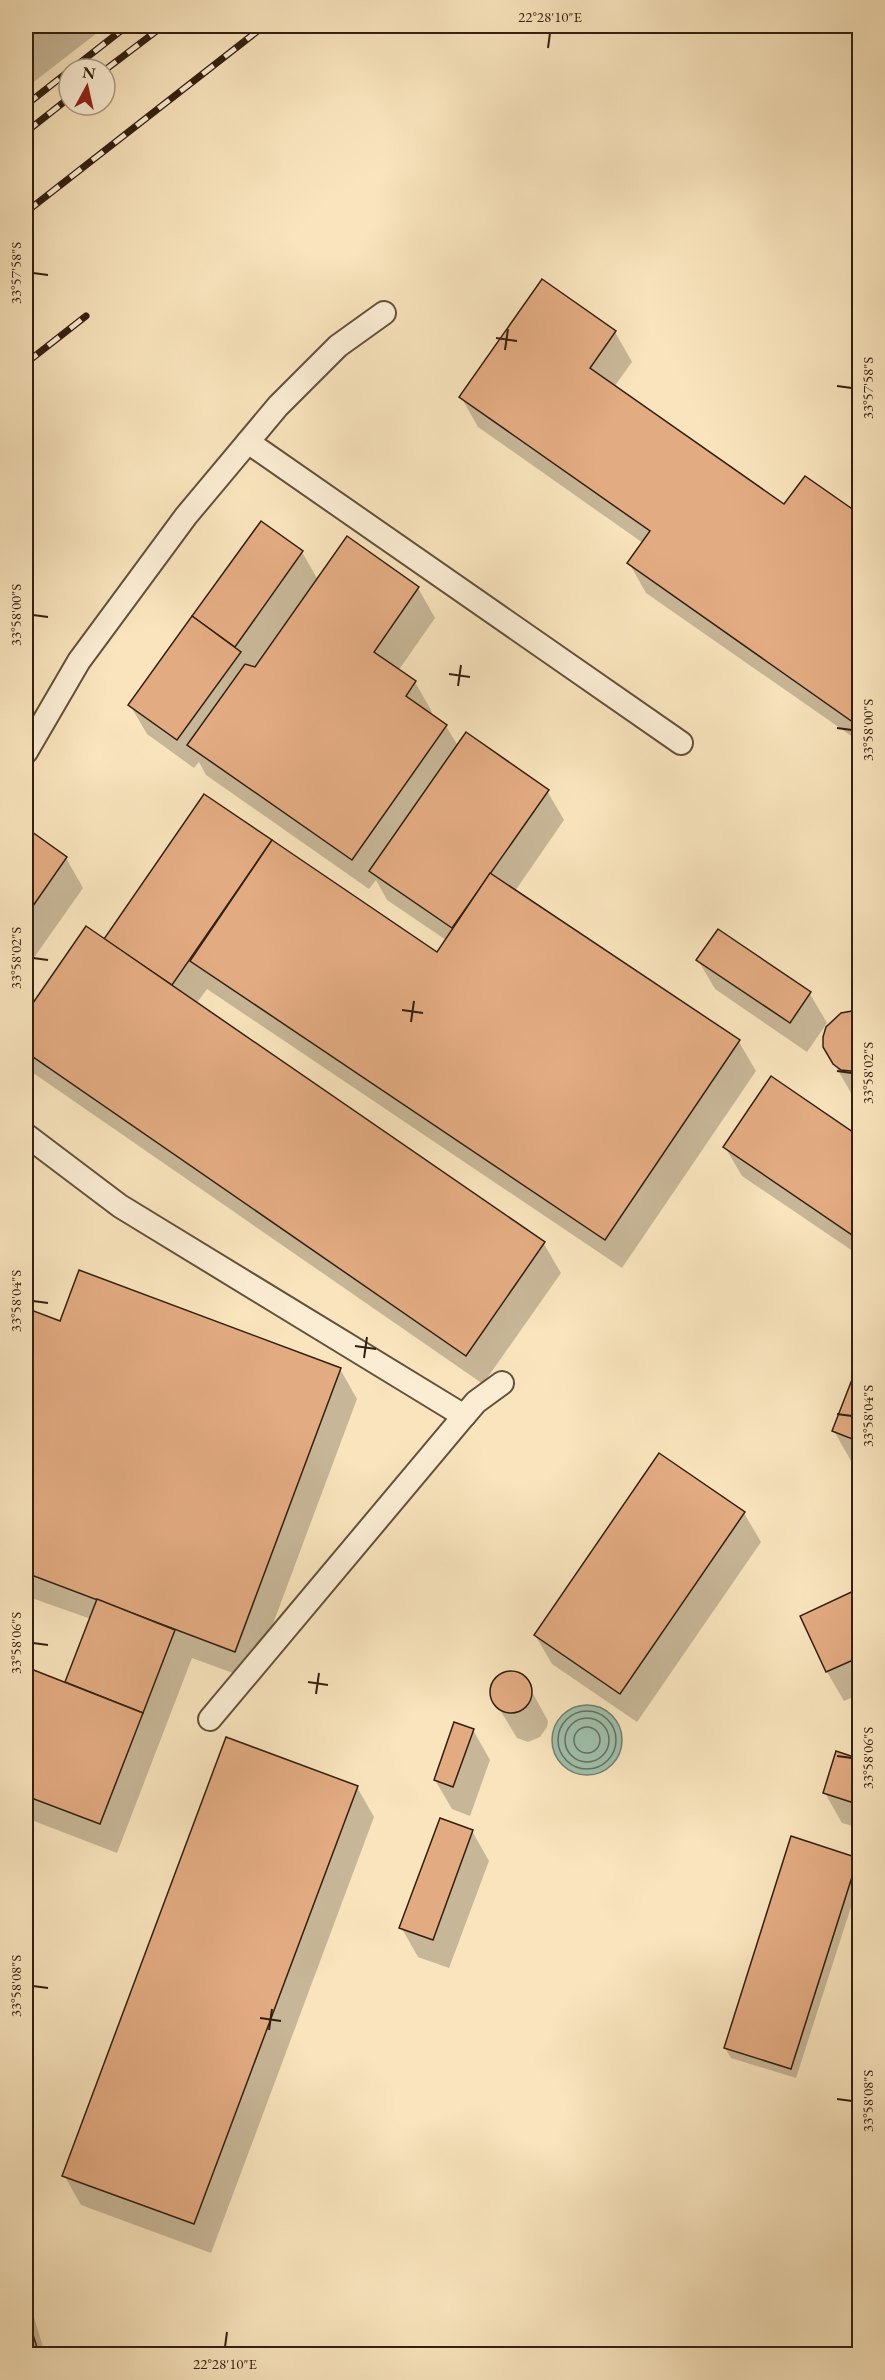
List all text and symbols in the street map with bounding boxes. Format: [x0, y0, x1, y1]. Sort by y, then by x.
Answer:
text: 22°28'10"E [518, 7, 583, 26]
north arrow [57, 57, 117, 117]
text: N [81, 61, 97, 84]
text: 33°57'58"S [6, 242, 25, 304]
text: 33°57'58"S [858, 357, 877, 419]
text: 33°58'00"S [6, 584, 25, 646]
text: 33°58'00"S [858, 699, 877, 761]
text: 33°58'02"S [6, 927, 25, 989]
text: 33°58'02"S [858, 1042, 877, 1104]
text: 33°58'04"S [6, 1270, 25, 1332]
text: 33°58'04"S [858, 1385, 877, 1447]
text: 33°58'06"S [6, 1612, 25, 1674]
text: 33°58'06"S [858, 1727, 877, 1789]
text: 33°58'08"S [6, 1955, 25, 2017]
text: 33°58'08"S [858, 2070, 877, 2132]
text: 22°28'10"E [193, 2354, 258, 2373]

